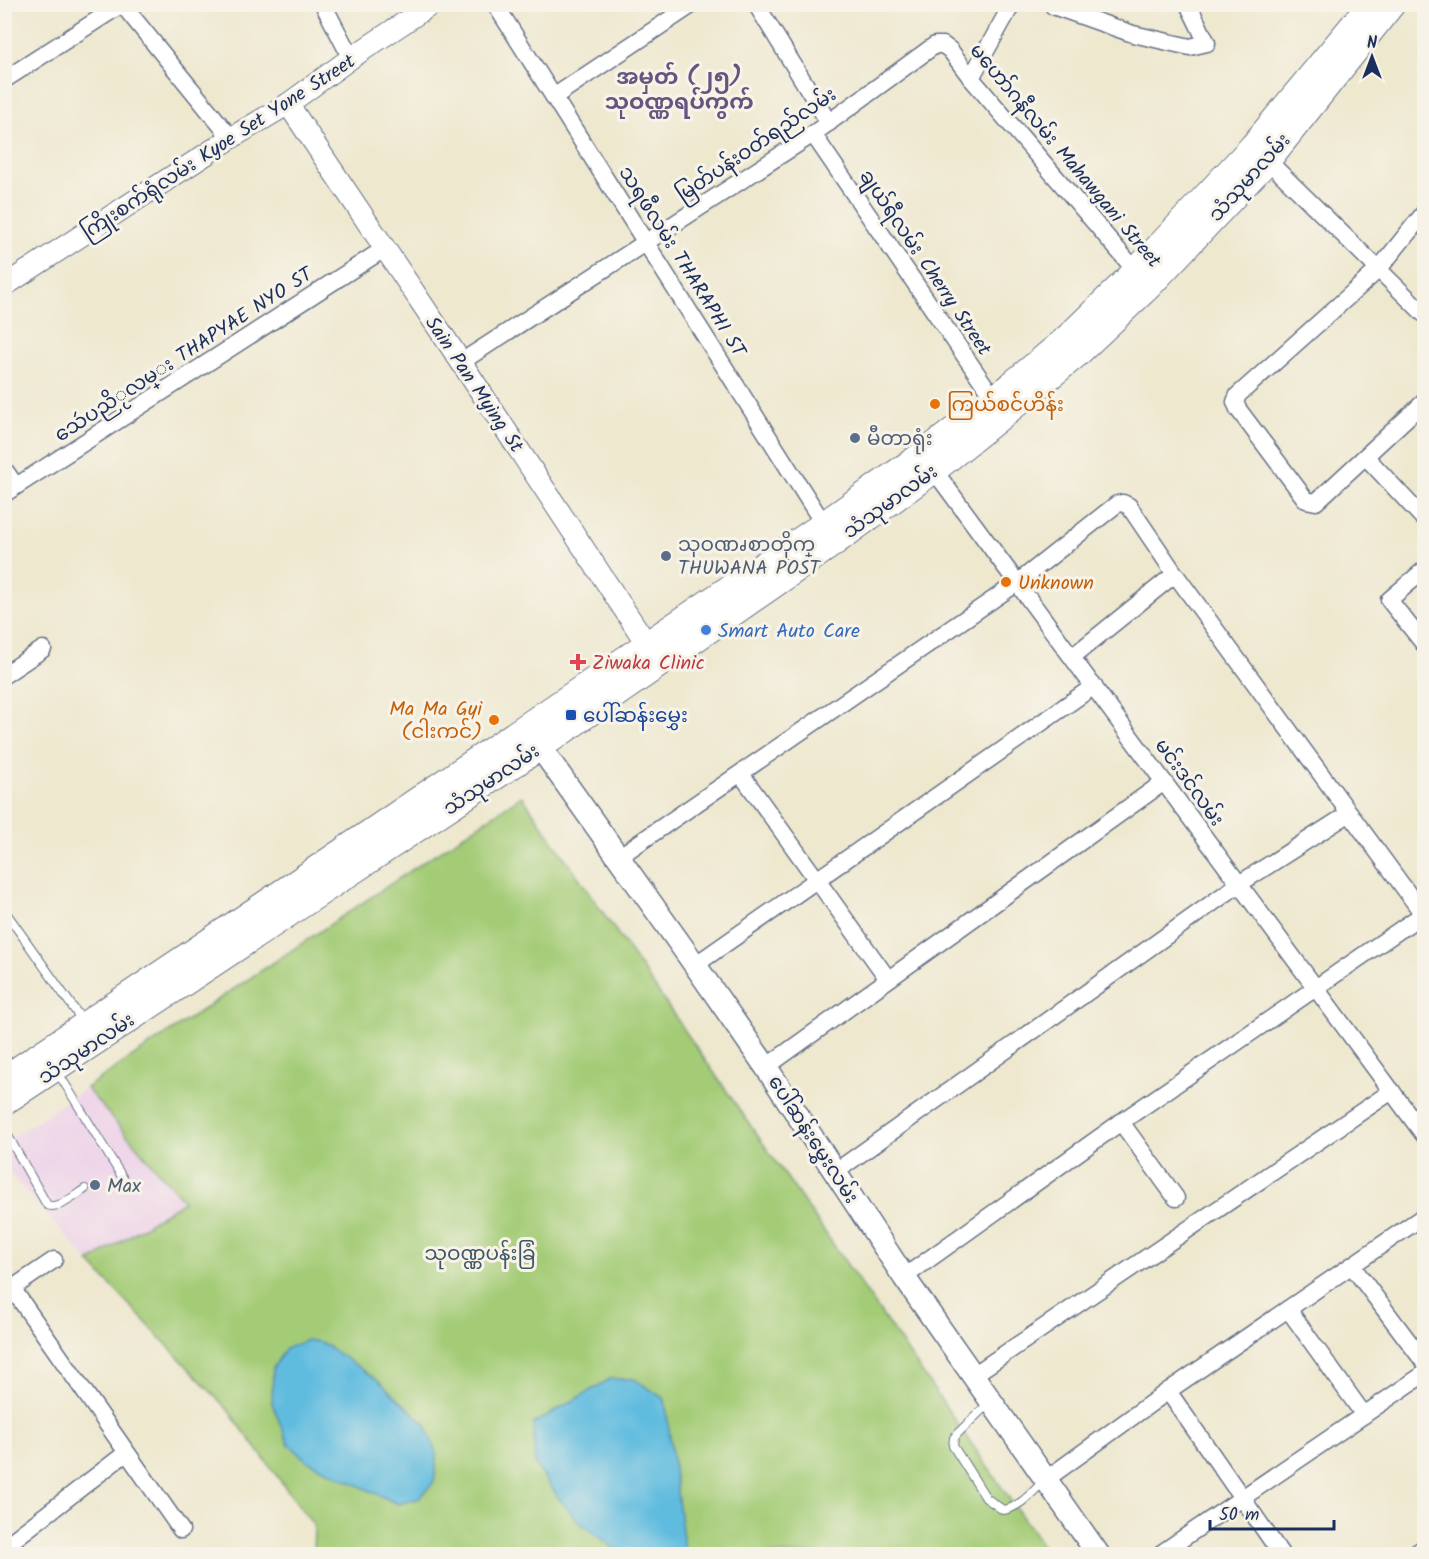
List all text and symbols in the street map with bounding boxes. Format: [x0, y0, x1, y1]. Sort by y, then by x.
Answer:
north arrow [1342, 27, 1402, 87]
text: N [1367, 31, 1377, 56]
street label: မဟော်ဂနီလမ်း Mahawgani Street [961, 37, 1168, 276]
street label: ကြိုးစက်ရုံလမ်း Kyoe Set Yone Street [76, 47, 363, 249]
district label: အမှတ် (၂၅) သုဝဏ္ဏရပ်ကွက် [604, 61, 754, 121]
street label: မြတ်ပန်းဝတ်ရည်လမ်း [671, 80, 844, 211]
street label: သံသုမာလမ်း [1202, 127, 1299, 230]
street label: သရဖီလမ်း THARAPHI ST [609, 160, 755, 366]
street label: ချယ်ရီလမ်း Cherry Street [850, 163, 999, 363]
street label: သေဴပညိႂလမ္း THAPYAE NYO ST [49, 259, 322, 451]
street label: Sain Pan Mying St [416, 310, 531, 460]
place label: ကြယ်စင်ဟိန်း [947, 390, 1064, 422]
marker: ကြယ်စင်ဟိန်း [928, 397, 942, 411]
place label: မီတာရုံး [867, 424, 933, 456]
marker: မီတာရုံး [848, 431, 862, 445]
street label: သံသုမာလမ်း [837, 457, 945, 548]
place label: သုဝဏၧစာတိုက္ THUWANA POST [678, 530, 822, 585]
marker: သုဝဏၧစာတိုက္ THUWANA POST [659, 549, 673, 563]
place label: Unknown [1018, 568, 1094, 600]
marker: Unknown [999, 575, 1013, 589]
place label: Smart Auto Care [718, 616, 860, 648]
marker: Smart Auto Care [699, 623, 713, 637]
place label: Ziwaka Clinic [592, 648, 705, 680]
marker: Ziwaka Clinic [569, 653, 587, 671]
place label: Ma Ma Gyi (ငါးကင်) [389, 694, 483, 749]
place label: ပေါ်ဆန်းမွှေး [583, 701, 688, 733]
marker: ပေါ်ဆန်းမွှေး [564, 708, 578, 722]
marker: Ma Ma Gyi (ငါးကင်) [487, 713, 501, 727]
street label: မင်းဒင်လမ်း [1145, 732, 1231, 834]
street label: သံသုမာလမ်း [437, 736, 547, 825]
street label: သံသုမာလမ်း [32, 1005, 142, 1094]
street label: ပေါ်ဆန်းမွှေးလမ်း [759, 1069, 866, 1211]
place label: Max [107, 1171, 141, 1203]
marker: Max [88, 1178, 102, 1192]
park label: သုဝဏ္ဏပန်းခြံ [424, 1239, 536, 1271]
scale bar [1210, 1493, 1334, 1531]
text: 50 m [1219, 1501, 1259, 1530]

